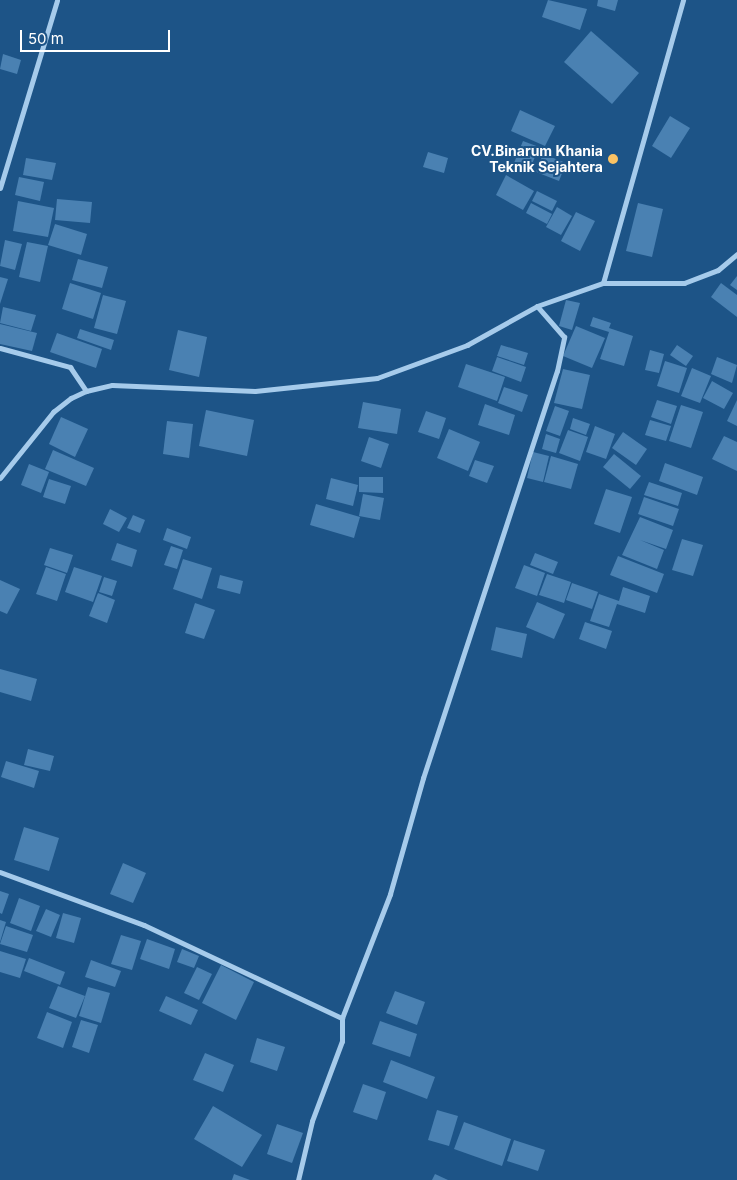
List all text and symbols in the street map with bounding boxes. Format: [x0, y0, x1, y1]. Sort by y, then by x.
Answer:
scale bar [22, 20, 172, 52]
text: 50 m [28, 29, 64, 48]
place label: CV.Binarum Khania Teknik Sejahtera [471, 143, 603, 176]
marker: CV.Binarum Khania Teknik Sejahtera [607, 153, 619, 165]

